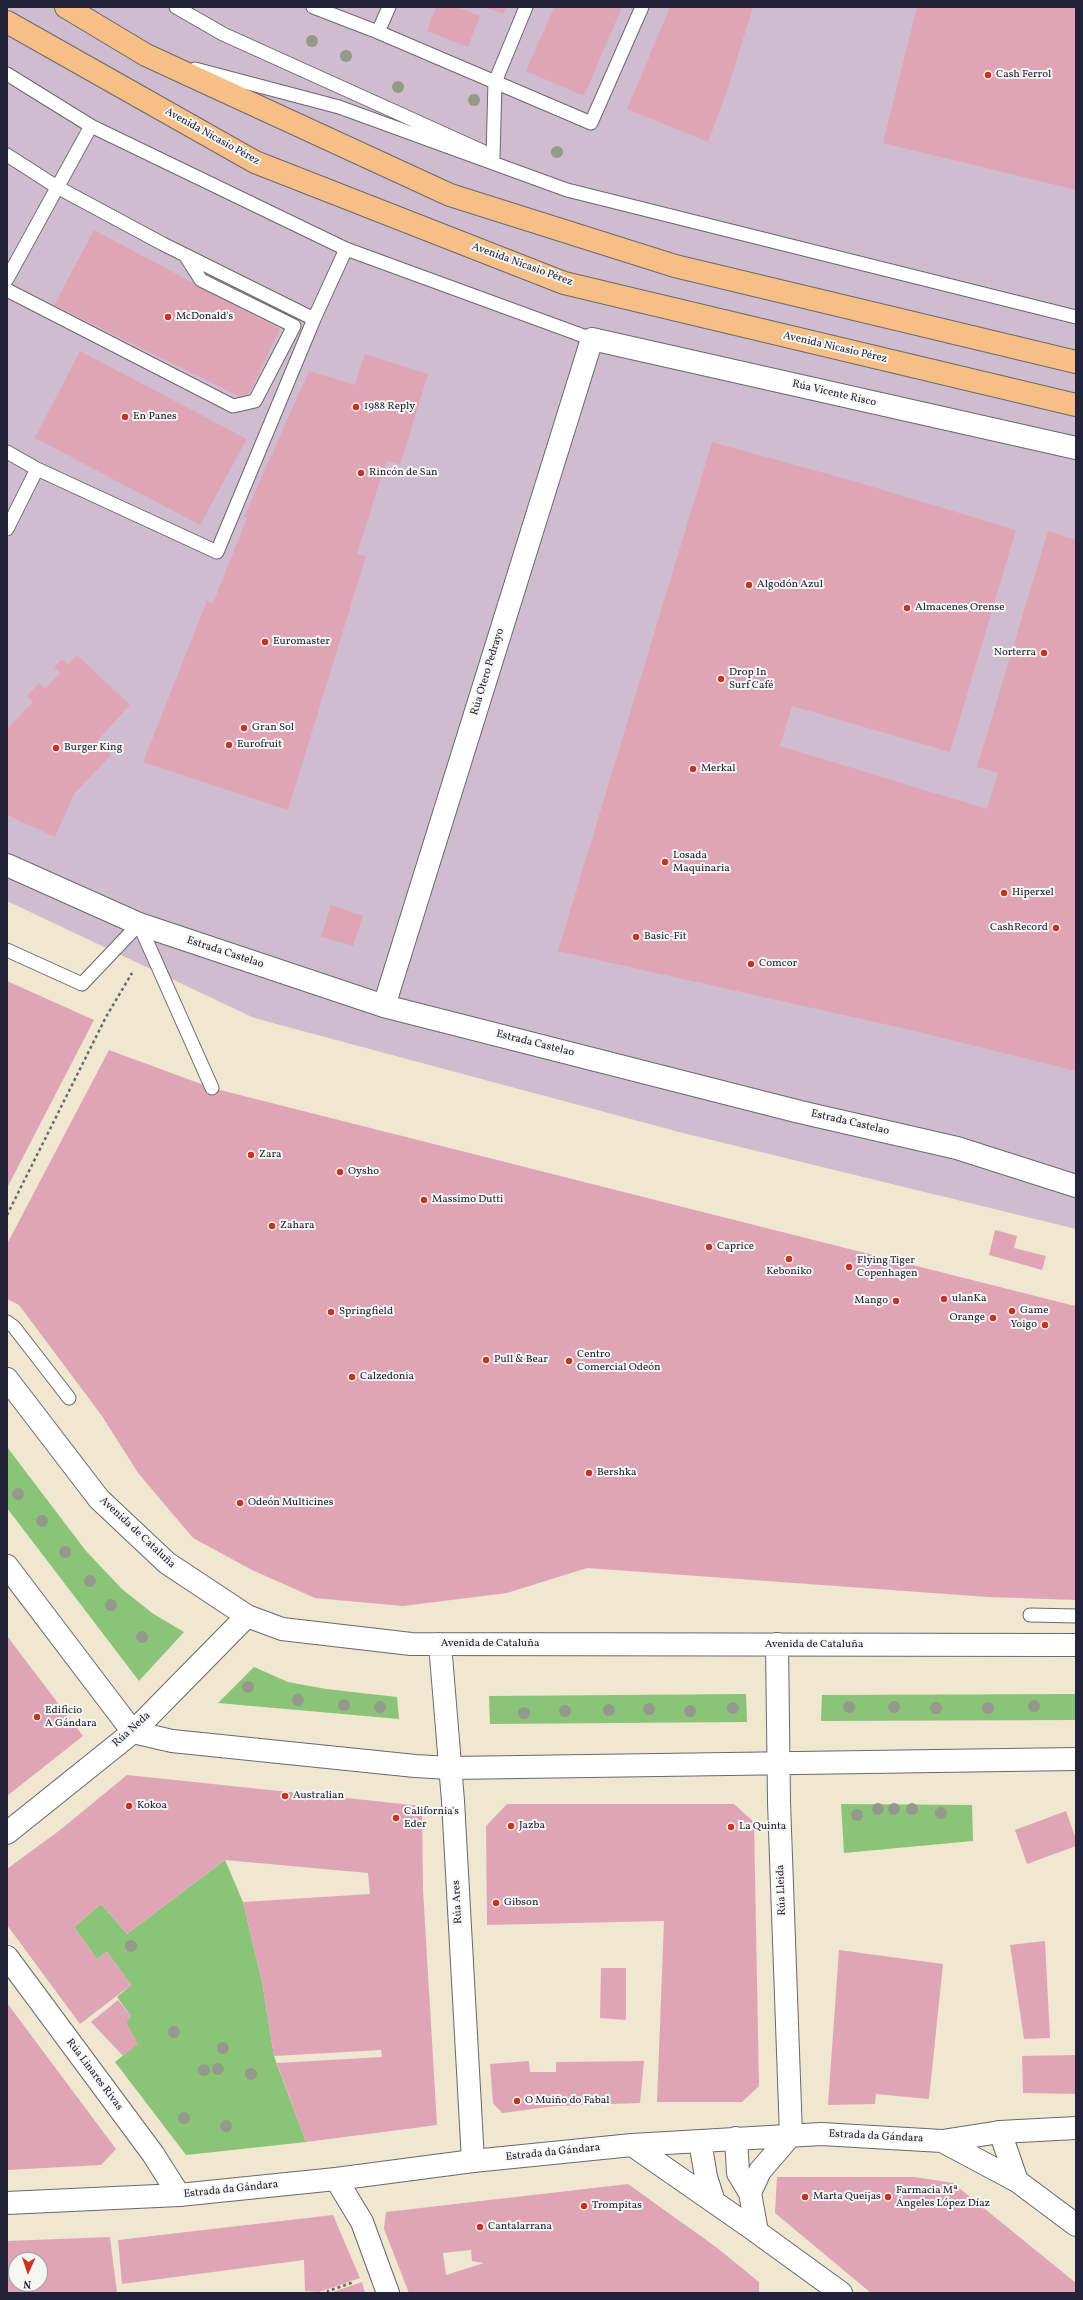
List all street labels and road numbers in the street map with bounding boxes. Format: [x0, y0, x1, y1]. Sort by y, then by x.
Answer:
street label: Avenida Nicasio Pérez [162, 105, 262, 169]
street label: Avenida Nicasio Pérez [470, 241, 574, 289]
street label: Avenida Nicasio Pérez [782, 330, 888, 366]
street label: Rúa Vicente Risco [791, 378, 877, 410]
street label: Rúa Otero Pedrayo [469, 627, 507, 717]
street label: Estrada Castelao [185, 934, 265, 972]
street label: Estrada Castelao [495, 1028, 575, 1060]
street label: Estrada Castelao [809, 1108, 891, 1138]
street label: Avenida de Cataluña [96, 1495, 178, 1571]
street label: Avenida de Cataluña [441, 1637, 539, 1651]
street label: Avenida de Cataluña [765, 1638, 863, 1652]
street label: Rúa Neda [110, 1710, 154, 1750]
street label: Rúa Lleida [775, 1864, 789, 1916]
street label: Rúa Ares [450, 1880, 466, 1924]
street label: Rúa Linares Rivas [63, 2036, 125, 2114]
street label: Estrada da Gándara [828, 2128, 924, 2146]
street label: Estrada da Gándara [505, 2141, 601, 2165]
street label: Estrada da Gándara [183, 2178, 279, 2202]

